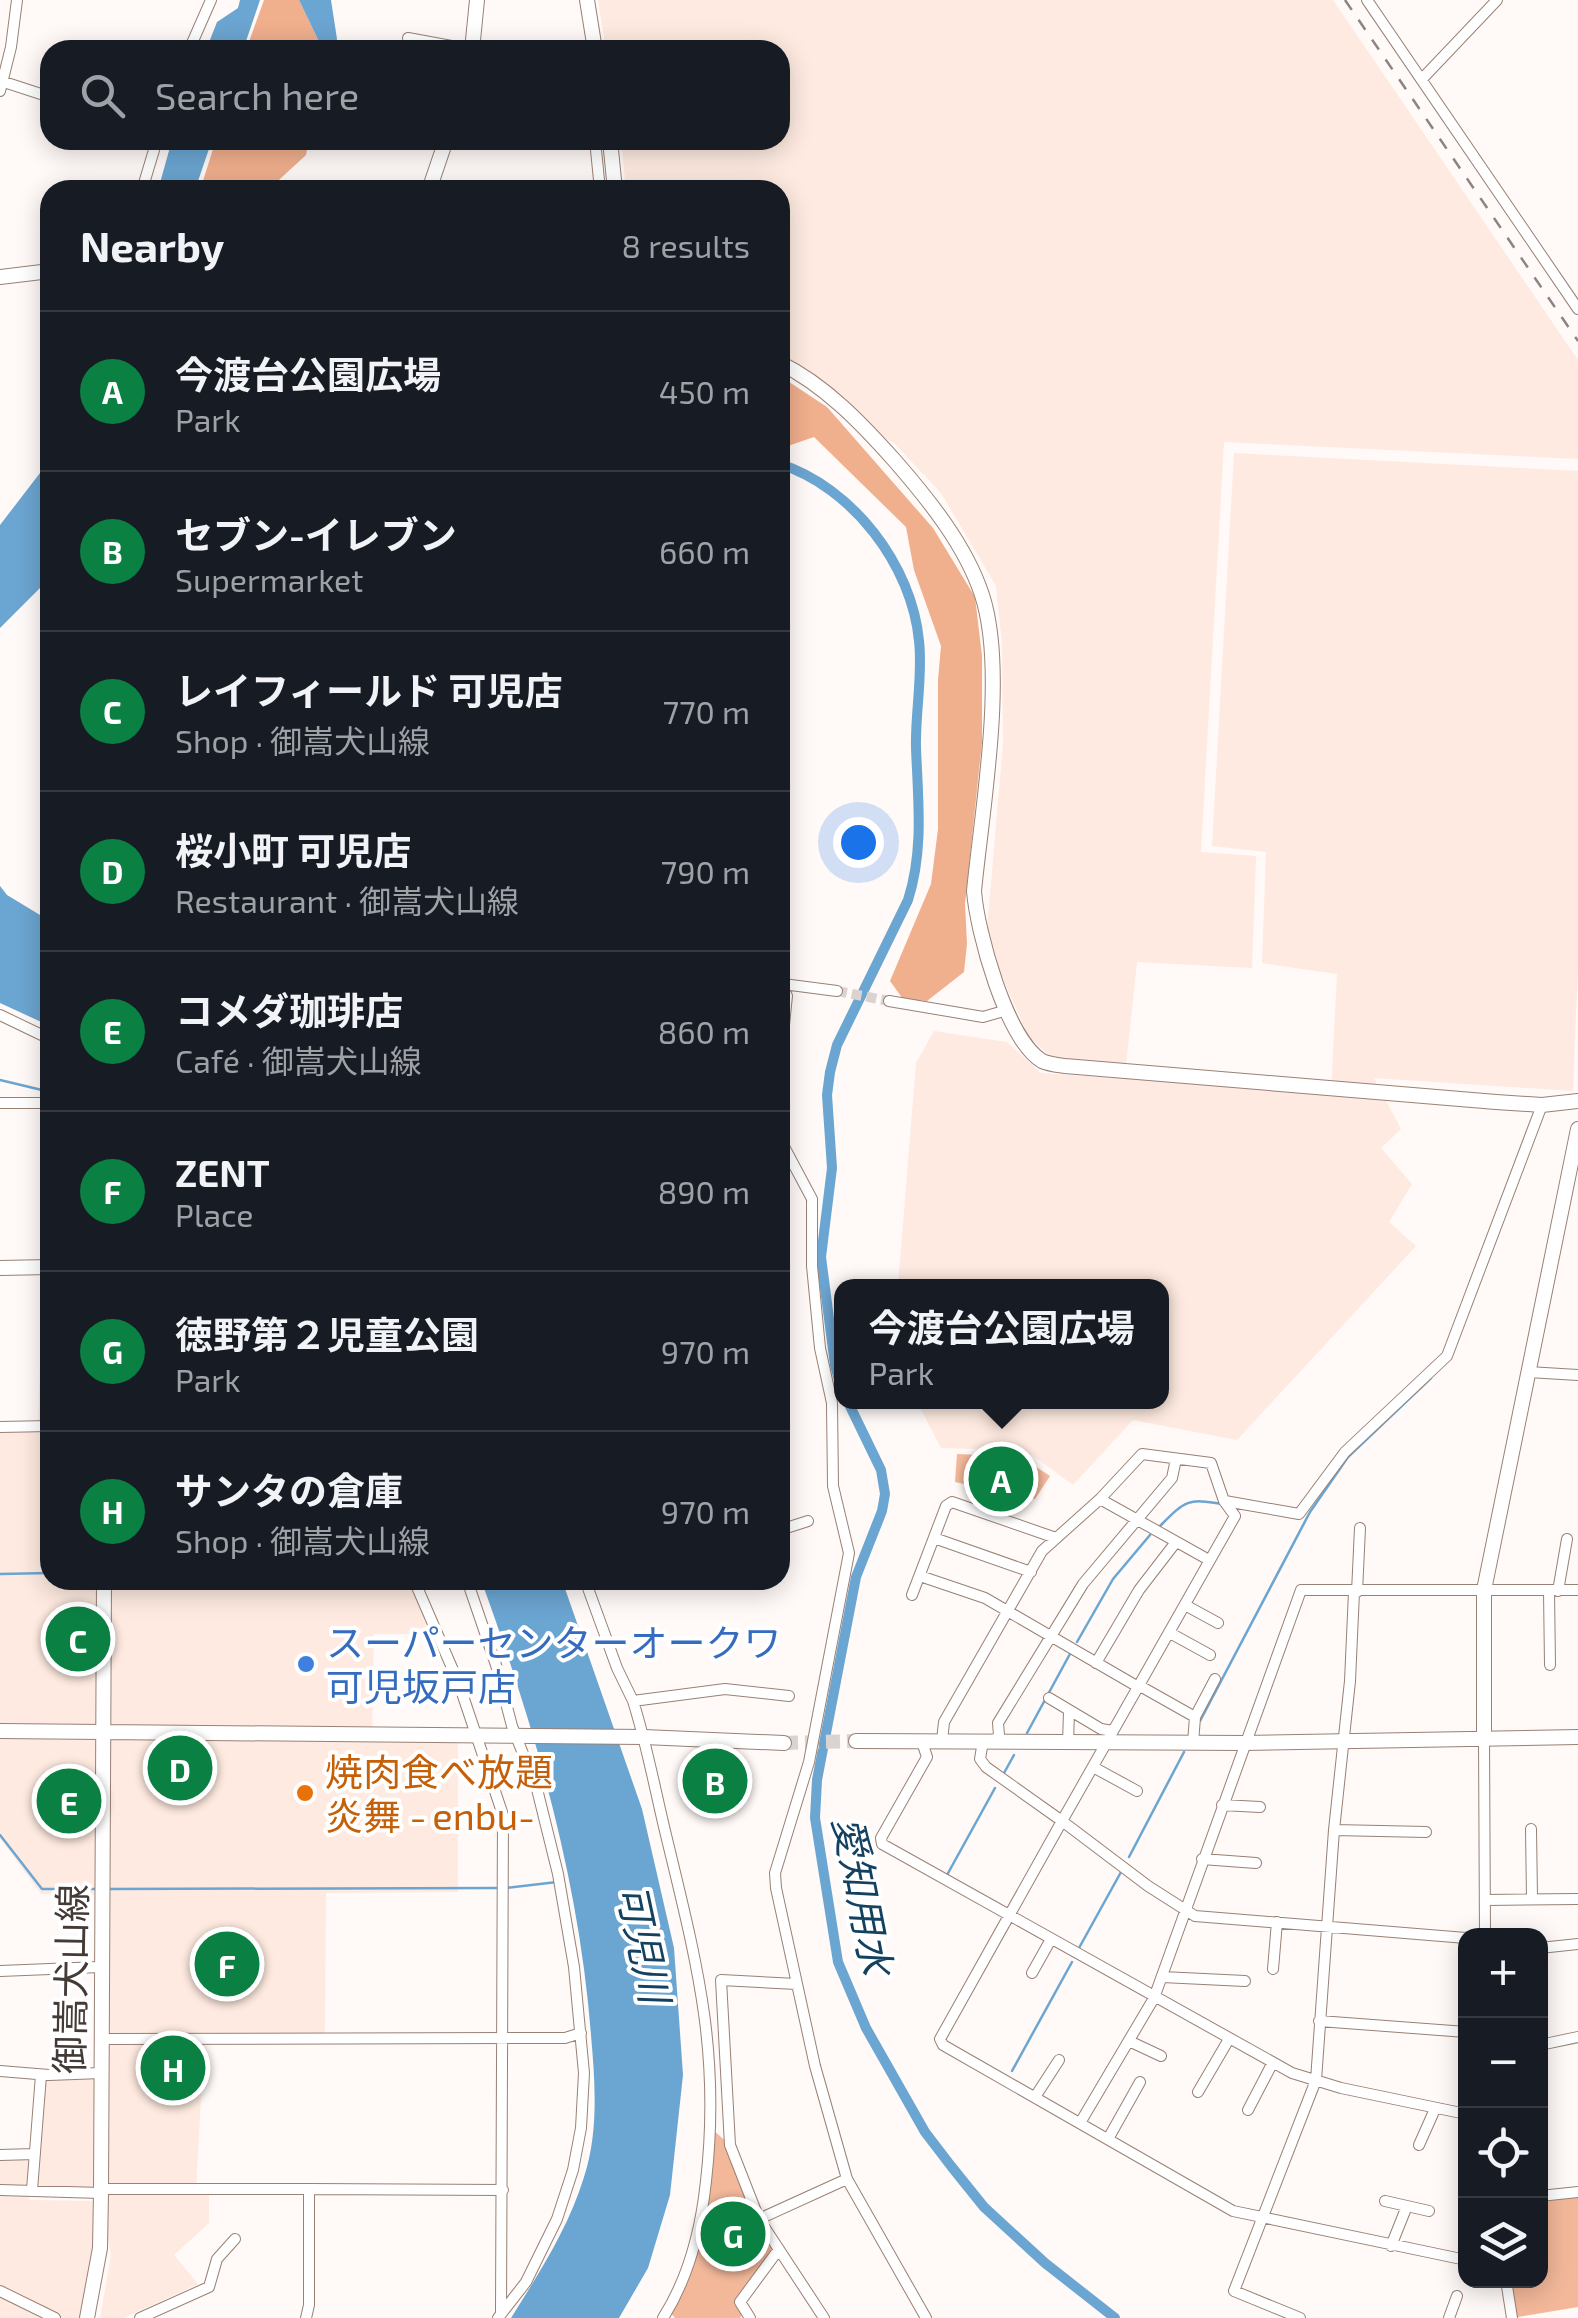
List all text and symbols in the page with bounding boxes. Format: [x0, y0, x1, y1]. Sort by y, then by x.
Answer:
search box [40, 40, 790, 150]
icon: search [75, 68, 130, 123]
text: Search here [155, 72, 359, 118]
text: Nearby [80, 220, 224, 270]
text: 8 results [622, 226, 750, 264]
text: 今渡台公園広場 [175, 351, 441, 397]
text: A [102, 372, 123, 410]
text: 450 m [659, 372, 750, 410]
text: Park [175, 400, 240, 438]
text: セブン-イレブン [175, 511, 457, 557]
text: B [102, 532, 123, 570]
text: 660 m [659, 532, 750, 570]
text: Supermarket [175, 560, 363, 598]
text: レイフィールド 可児店 [175, 667, 562, 713]
text: C [103, 692, 122, 730]
text: 770 m [663, 692, 750, 730]
text: Shop · 御嵩犬山線 [175, 721, 430, 759]
your location [833, 817, 884, 868]
text: 桜小町 可児店 [175, 827, 411, 873]
text: D [102, 852, 123, 890]
text: 790 m [661, 852, 750, 890]
text: Restaurant · 御嵩犬山線 [175, 881, 519, 919]
text: コメダ珈琲店 [175, 987, 403, 1033]
text: E [103, 1012, 122, 1050]
text: 860 m [658, 1012, 750, 1050]
text: Café · 御嵩犬山線 [175, 1041, 422, 1079]
text: ZENT [175, 1149, 270, 1195]
text: F [104, 1172, 121, 1210]
text: 890 m [658, 1172, 750, 1210]
text: Place [175, 1195, 254, 1233]
popup [834, 1279, 1169, 1409]
text: 今渡台公園広場 [868, 1304, 1135, 1350]
text: 徳野第２児童公園 [175, 1311, 479, 1357]
text: G [102, 1332, 123, 1370]
text: 970 m [661, 1332, 750, 1370]
text: Park [868, 1353, 934, 1391]
text: Park [175, 1360, 240, 1398]
pin: A [968, 1442, 1034, 1516]
text: サンタの倉庫 [175, 1467, 403, 1513]
text: H [101, 1492, 124, 1530]
text: 970 m [661, 1492, 750, 1530]
text: Shop · 御嵩犬山線 [175, 1521, 430, 1559]
pin: C [46, 1602, 110, 1676]
place label: スーパーセンターオークワ 可児坂戸店 [326, 1619, 782, 1709]
marker: スーパーセンターオークワ 可児坂戸店 [295, 1653, 317, 1675]
pin: D [148, 1730, 212, 1806]
pin: B [682, 1744, 748, 1818]
place label: 焼肉食べ放題 炎舞 ‐enbu‐ [325, 1748, 553, 1838]
pin: E [36, 1764, 102, 1838]
marker: 焼肉食べ放題 炎舞 ‐enbu‐ [294, 1782, 316, 1804]
water label: 愛知用水 [825, 1812, 904, 1982]
water label: 可児川 [609, 1879, 682, 2011]
street label: 御嵩犬山線 [45, 1884, 95, 2074]
pin: F [194, 1926, 260, 2002]
map controls [1458, 1928, 1548, 2288]
button: + [1458, 1928, 1548, 2018]
button: − [1458, 2018, 1548, 2108]
pin: H [140, 2030, 206, 2106]
button: locate [1458, 2108, 1548, 2198]
pin: G [700, 2196, 766, 2272]
button: layers [1458, 2198, 1548, 2288]

